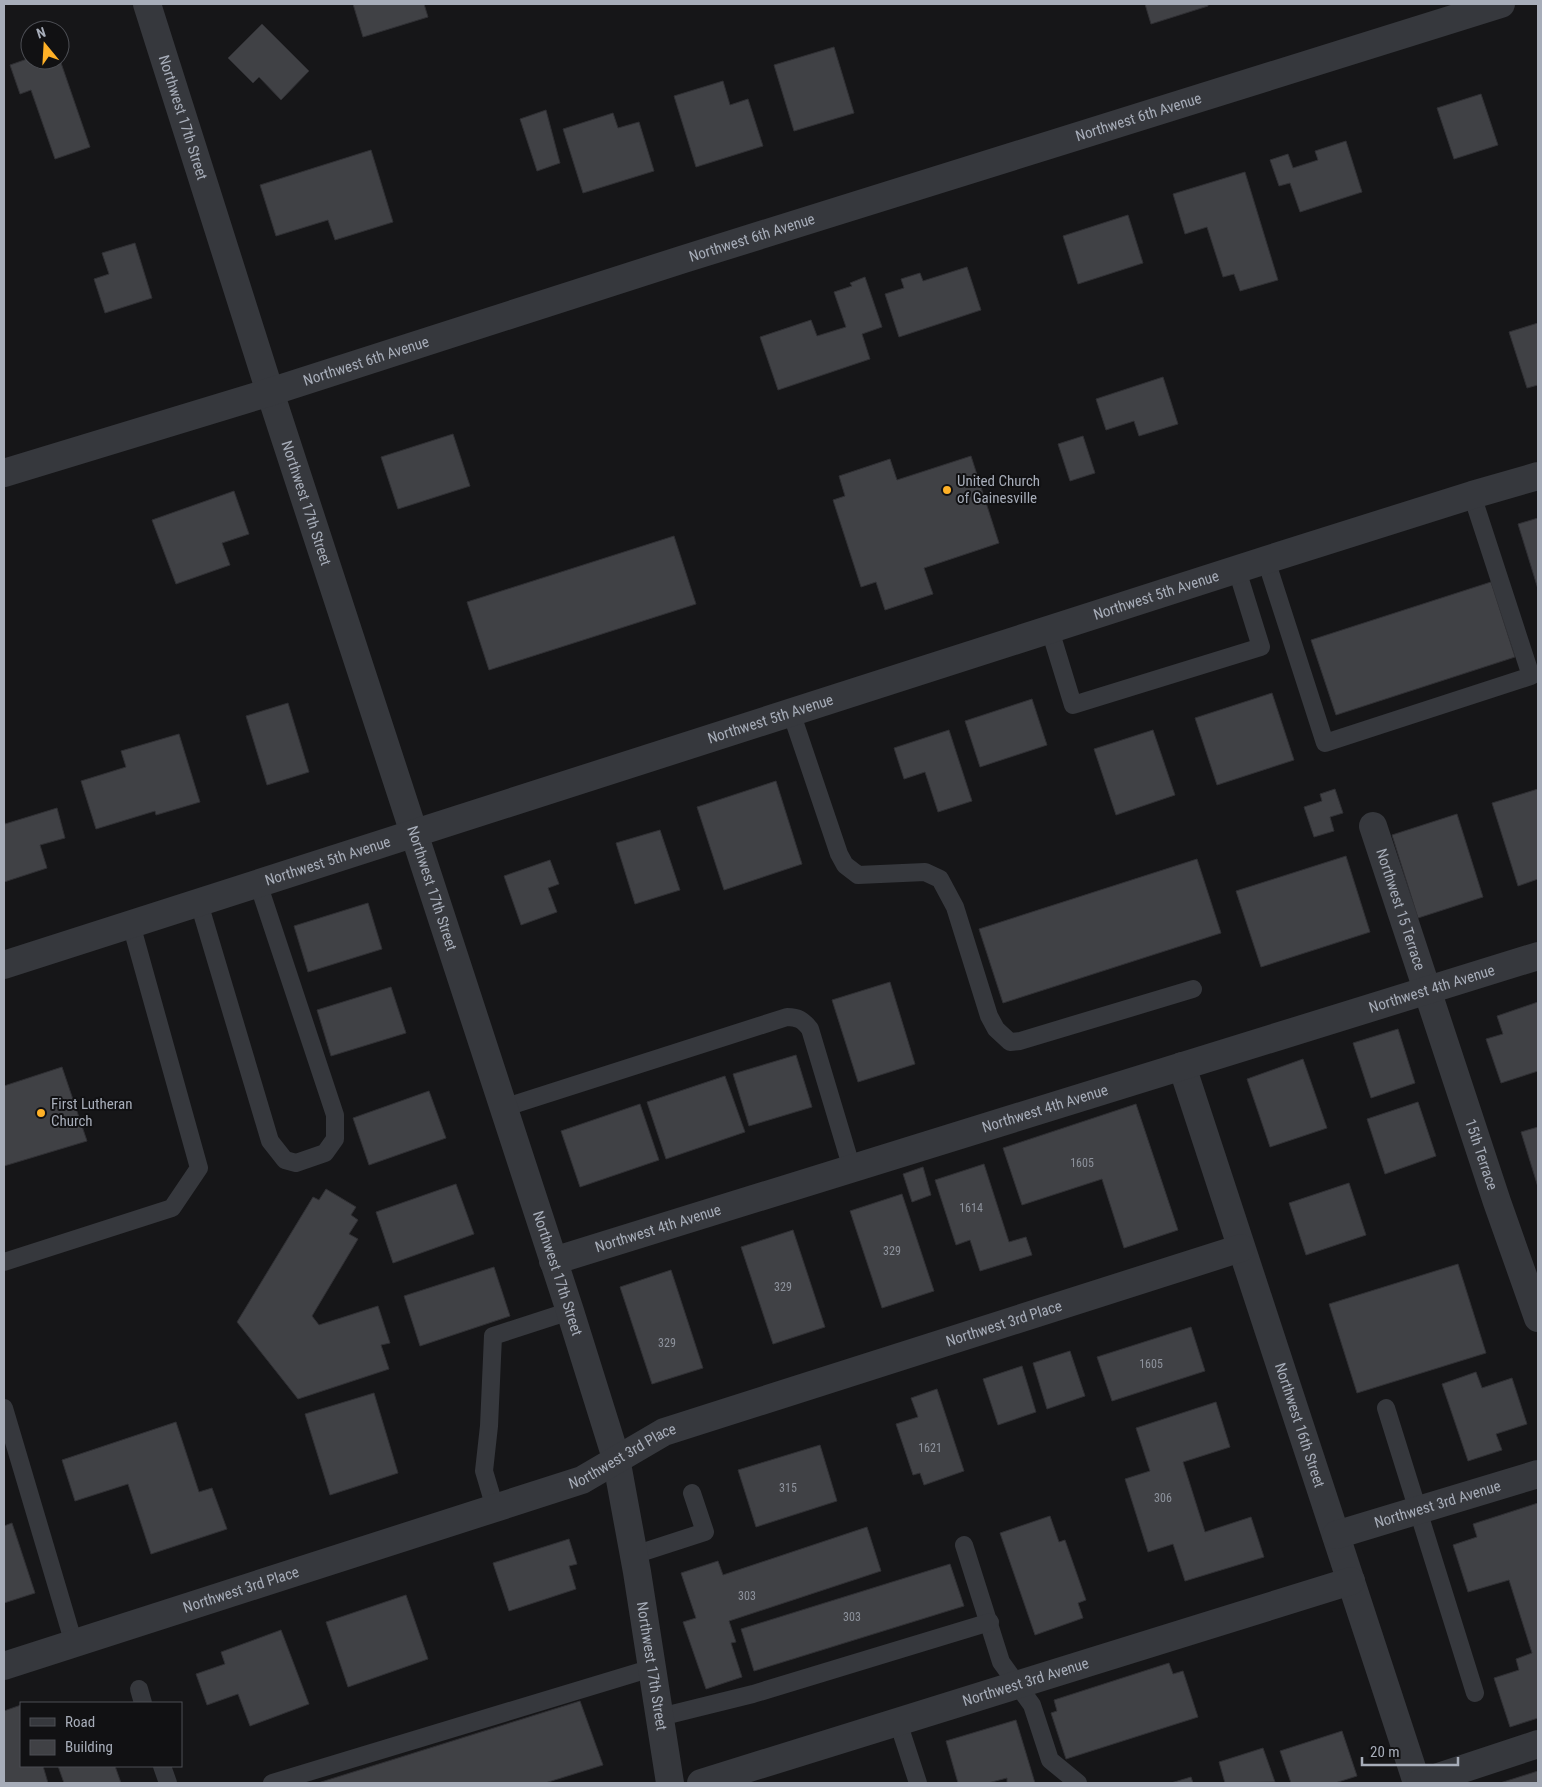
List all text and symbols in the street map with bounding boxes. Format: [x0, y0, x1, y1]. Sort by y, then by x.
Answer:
north arrow [20, 20, 70, 70]
text: N [34, 24, 48, 42]
street label: Northwest 17th Street [155, 53, 211, 182]
street label: Northwest 6th Avenue [1073, 89, 1204, 145]
street label: Northwest 6th Avenue [687, 210, 817, 266]
street label: Northwest 6th Avenue [301, 333, 431, 390]
street label: Northwest 17th Street [278, 439, 335, 568]
place label: United Church of Gainesville [957, 472, 1040, 507]
marker: United Church of Gainesville [941, 484, 953, 496]
street label: Northwest 5th Avenue [1091, 567, 1221, 624]
street label: Northwest 5th Avenue [705, 690, 836, 748]
street label: Northwest 17th Street [403, 824, 461, 953]
street label: Northwest 5th Avenue [263, 833, 393, 890]
street label: Northwest 15 Terrace [1372, 846, 1429, 973]
street label: Northwest 4th Avenue [1367, 961, 1497, 1017]
street label: Northwest 4th Avenue [980, 1081, 1110, 1137]
place label: First Lutheran Church [51, 1095, 132, 1130]
marker: First Lutheran Church [35, 1107, 47, 1119]
street label: 15th Terrace [1461, 1117, 1501, 1192]
house number: 1605 [1070, 1156, 1094, 1170]
street label: Northwest 4th Avenue [593, 1201, 723, 1256]
house number: 1614 [959, 1201, 983, 1215]
street label: Northwest 17th Street [529, 1209, 586, 1338]
house number: 329 [883, 1244, 901, 1258]
house number: 329 [774, 1280, 792, 1294]
street label: Northwest 3rd Place [944, 1297, 1064, 1351]
house number: 329 [658, 1336, 676, 1350]
house number: 1605 [1139, 1357, 1163, 1371]
street label: Northwest 16th Street [1271, 1361, 1329, 1490]
street label: Northwest 3rd Place [566, 1420, 678, 1493]
house number: 1621 [918, 1441, 942, 1455]
street label: Northwest 3rd Avenue [1372, 1477, 1503, 1532]
house number: 315 [779, 1481, 797, 1495]
house number: 306 [1154, 1491, 1172, 1505]
street label: Northwest 3rd Place [181, 1563, 301, 1617]
house number: 303 [738, 1589, 756, 1603]
street label: Northwest 17th Street [633, 1600, 671, 1732]
house number: 303 [843, 1610, 861, 1624]
street label: Northwest 3rd Avenue [960, 1654, 1091, 1710]
legend [20, 1702, 182, 1767]
text: Road [65, 1713, 95, 1731]
scale bar [1362, 1734, 1458, 1766]
text: Building [65, 1738, 113, 1756]
text: 20 m [1370, 1743, 1400, 1761]

